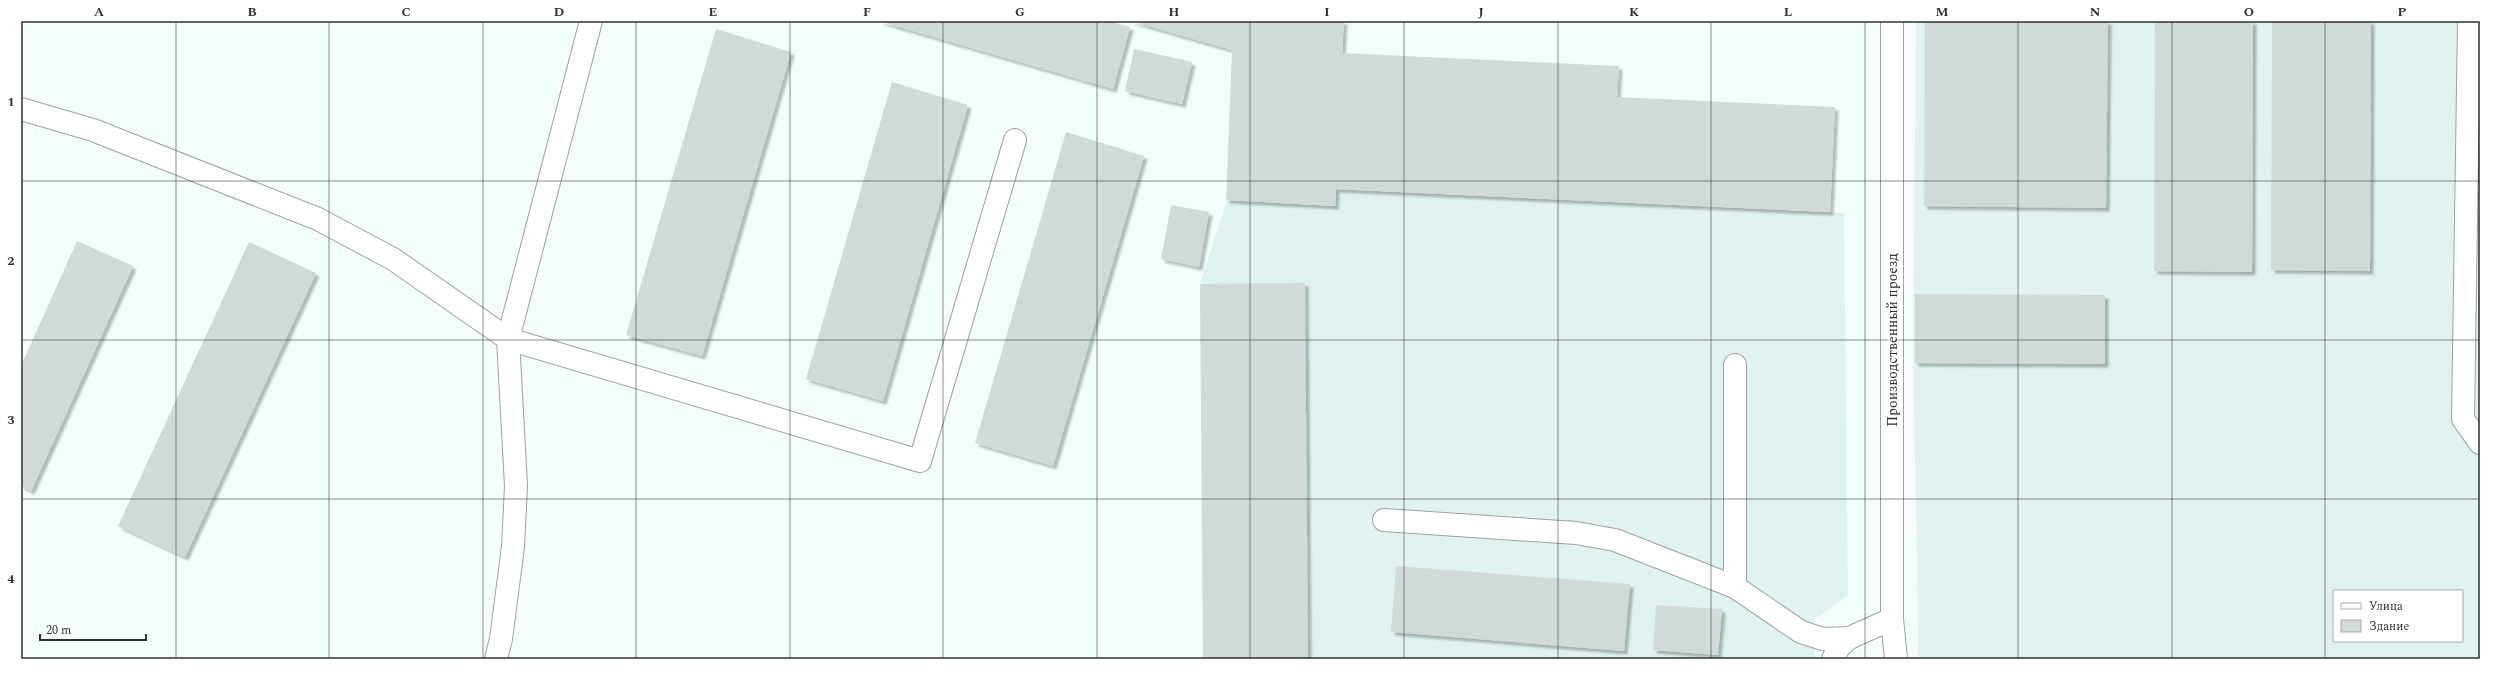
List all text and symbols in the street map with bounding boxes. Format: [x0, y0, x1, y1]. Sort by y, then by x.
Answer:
text: A [94, 2, 104, 22]
text: B [247, 2, 257, 22]
text: C [401, 2, 411, 22]
text: D [554, 2, 564, 22]
text: E [709, 2, 718, 22]
text: F [863, 2, 871, 22]
text: G [1015, 2, 1025, 22]
text: H [1169, 2, 1180, 22]
text: I [1324, 2, 1330, 22]
text: J [1478, 2, 1484, 22]
text: K [1629, 2, 1639, 22]
text: L [1784, 2, 1792, 22]
text: M [1936, 2, 1949, 22]
text: N [2090, 2, 2101, 22]
text: O [2244, 2, 2254, 22]
text: P [2398, 2, 2407, 22]
text: 1 [7, 92, 15, 112]
text: 2 [7, 251, 15, 271]
street label: Производственный проезд [1882, 253, 1903, 427]
text: 3 [7, 410, 15, 430]
text: 4 [7, 569, 15, 589]
legend [2333, 590, 2463, 642]
text: Улица [2369, 597, 2403, 616]
scale bar [40, 616, 146, 642]
text: Здание [2369, 617, 2409, 636]
text: 20 m [46, 621, 71, 640]

